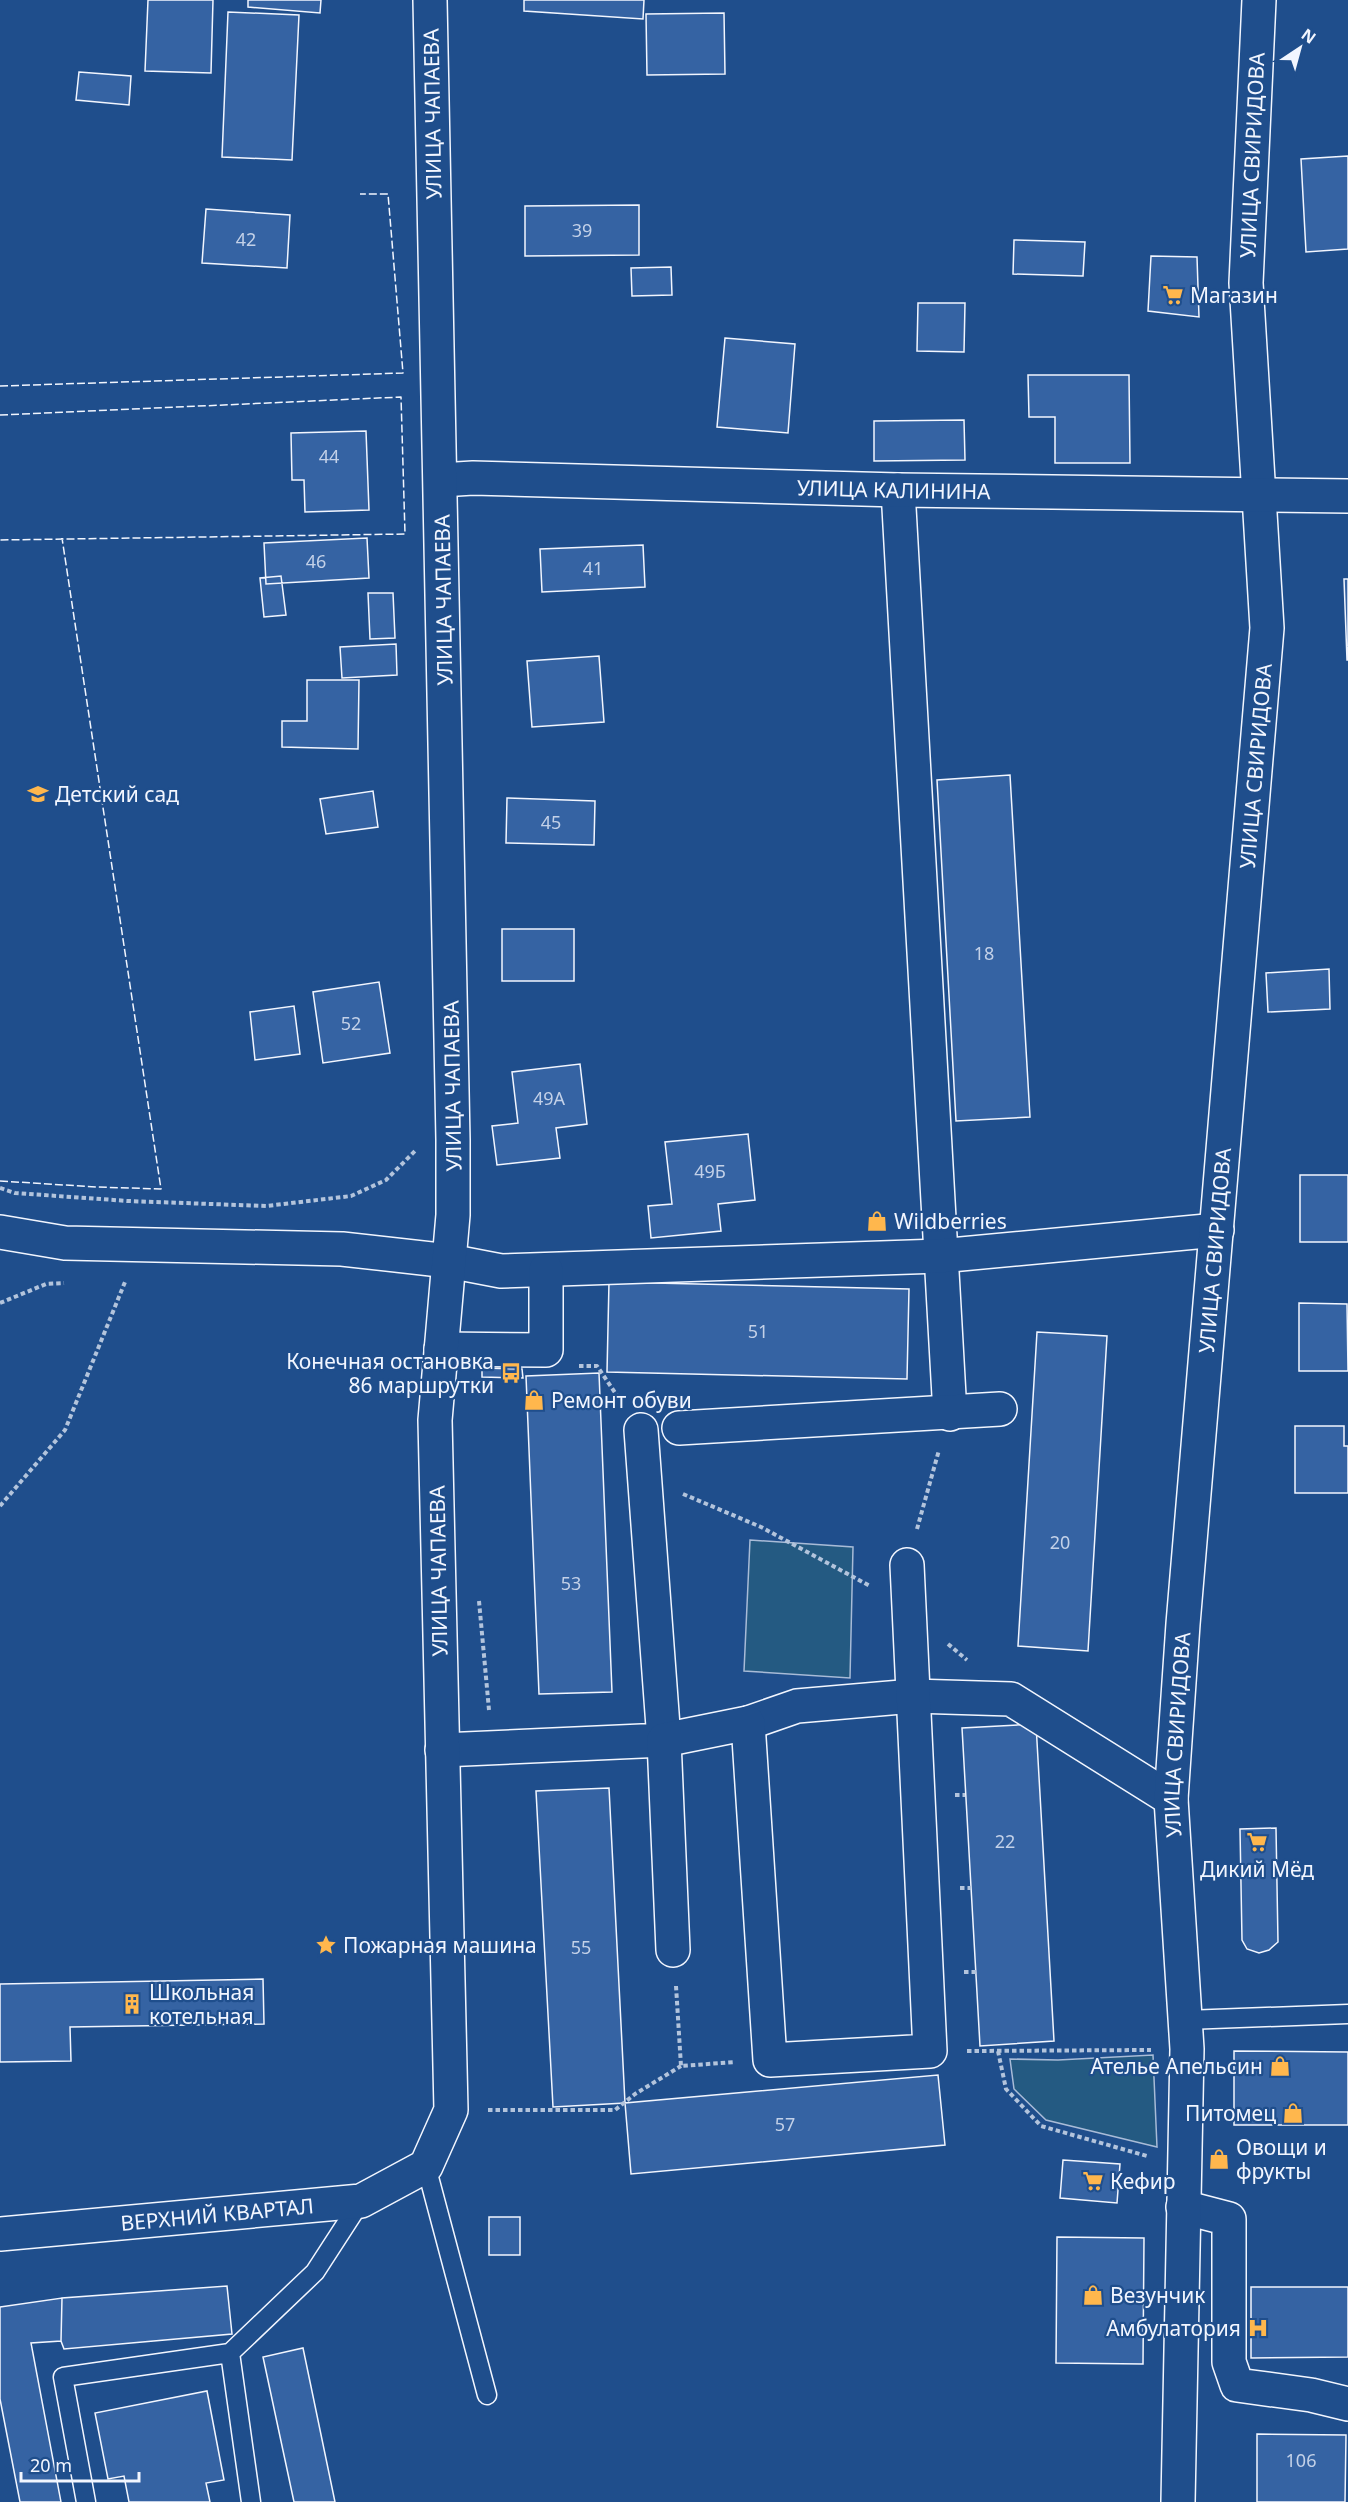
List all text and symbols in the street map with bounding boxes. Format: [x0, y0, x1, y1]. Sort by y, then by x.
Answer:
north arrow [1270, 18, 1330, 78]
text: N [1297, 23, 1321, 49]
street label: УЛИЦА ЧАПАЕВА [416, 28, 447, 200]
street label: УЛИЦА СВИРИДОВА [1233, 51, 1271, 259]
house number: 39 [572, 218, 592, 242]
house number: 42 [236, 227, 256, 251]
place label: Магазин [1190, 281, 1278, 309]
supermarket icon: Магазин [1161, 283, 1185, 307]
house number: 44 [319, 444, 339, 468]
street label: УЛИЦА КАЛИНИНА [797, 473, 991, 505]
street label: УЛИЦА ЧАПАЕВА [427, 514, 458, 686]
house number: 46 [306, 549, 326, 573]
house number: 41 [583, 556, 603, 580]
street label: УЛИЦА СВИРИДОВА [1233, 662, 1278, 870]
place label: Детский сад [55, 780, 179, 808]
school or university icon: Детский сад [26, 782, 50, 806]
house number: 45 [541, 810, 561, 834]
house number: 18 [974, 941, 994, 965]
street label: УЛИЦА ЧАПАЕВА [436, 1000, 467, 1172]
house number: 52 [341, 1011, 361, 1035]
house number: 49А [533, 1086, 566, 1110]
street label: УЛИЦА СВИРИДОВА [1192, 1146, 1237, 1354]
house number: 49Б [694, 1159, 726, 1183]
place label: Wildberries [894, 1207, 1007, 1235]
shop icon: Wildberries [865, 1209, 889, 1233]
house number: 51 [748, 1319, 768, 1343]
place label: Конечная остановка 86 маршрутки [286, 1347, 494, 1399]
bus stop icon: Конечная остановка 86 маршрутки [499, 1361, 523, 1385]
place label: Ремонт обуви [551, 1386, 692, 1414]
shop icon: Ремонт обуви [522, 1388, 546, 1412]
street label: УЛИЦА ЧАПАЕВА [422, 1485, 453, 1657]
house number: 20 [1050, 1530, 1070, 1554]
house number: 53 [561, 1571, 581, 1595]
street label: УЛИЦА СВИРИДОВА [1157, 1630, 1196, 1838]
house number: 22 [995, 1829, 1015, 1853]
supermarket icon: Дикий Мёд [1245, 1830, 1269, 1854]
place label: Дикий Мёд [1200, 1855, 1314, 1883]
place label: Пожарная машина [343, 1931, 537, 1959]
place icon: Пожарная машина [314, 1933, 338, 1957]
house number: 55 [571, 1935, 591, 1959]
place label: Школьная котельная [149, 1978, 254, 2030]
building icon: Школьная котельная [120, 1992, 144, 2016]
place label: Ателье Апельсин [1091, 2052, 1263, 2080]
shop icon: Ателье Апельсин [1268, 2054, 1292, 2078]
place label: Питомец [1185, 2099, 1276, 2127]
shop icon: Питомец [1281, 2101, 1305, 2125]
house number: 57 [775, 2112, 795, 2136]
place label: Овощи и фрукты [1236, 2133, 1327, 2185]
shop icon: Овощи и фрукты [1207, 2147, 1231, 2171]
place label: Кефир [1110, 2167, 1176, 2195]
supermarket icon: Кефир [1081, 2169, 1105, 2193]
street label: ВЕРХНИЙ КВАРТАЛ [119, 2191, 315, 2237]
place label: Везунчик [1110, 2281, 1205, 2309]
shop icon: Везунчик [1081, 2283, 1105, 2307]
place label: Амбулатория [1106, 2314, 1241, 2342]
hospital icon: Амбулатория [1246, 2316, 1270, 2340]
scale bar [21, 2445, 140, 2483]
house number: 106 [1286, 2448, 1316, 2472]
text: 20 m [30, 2453, 72, 2477]

